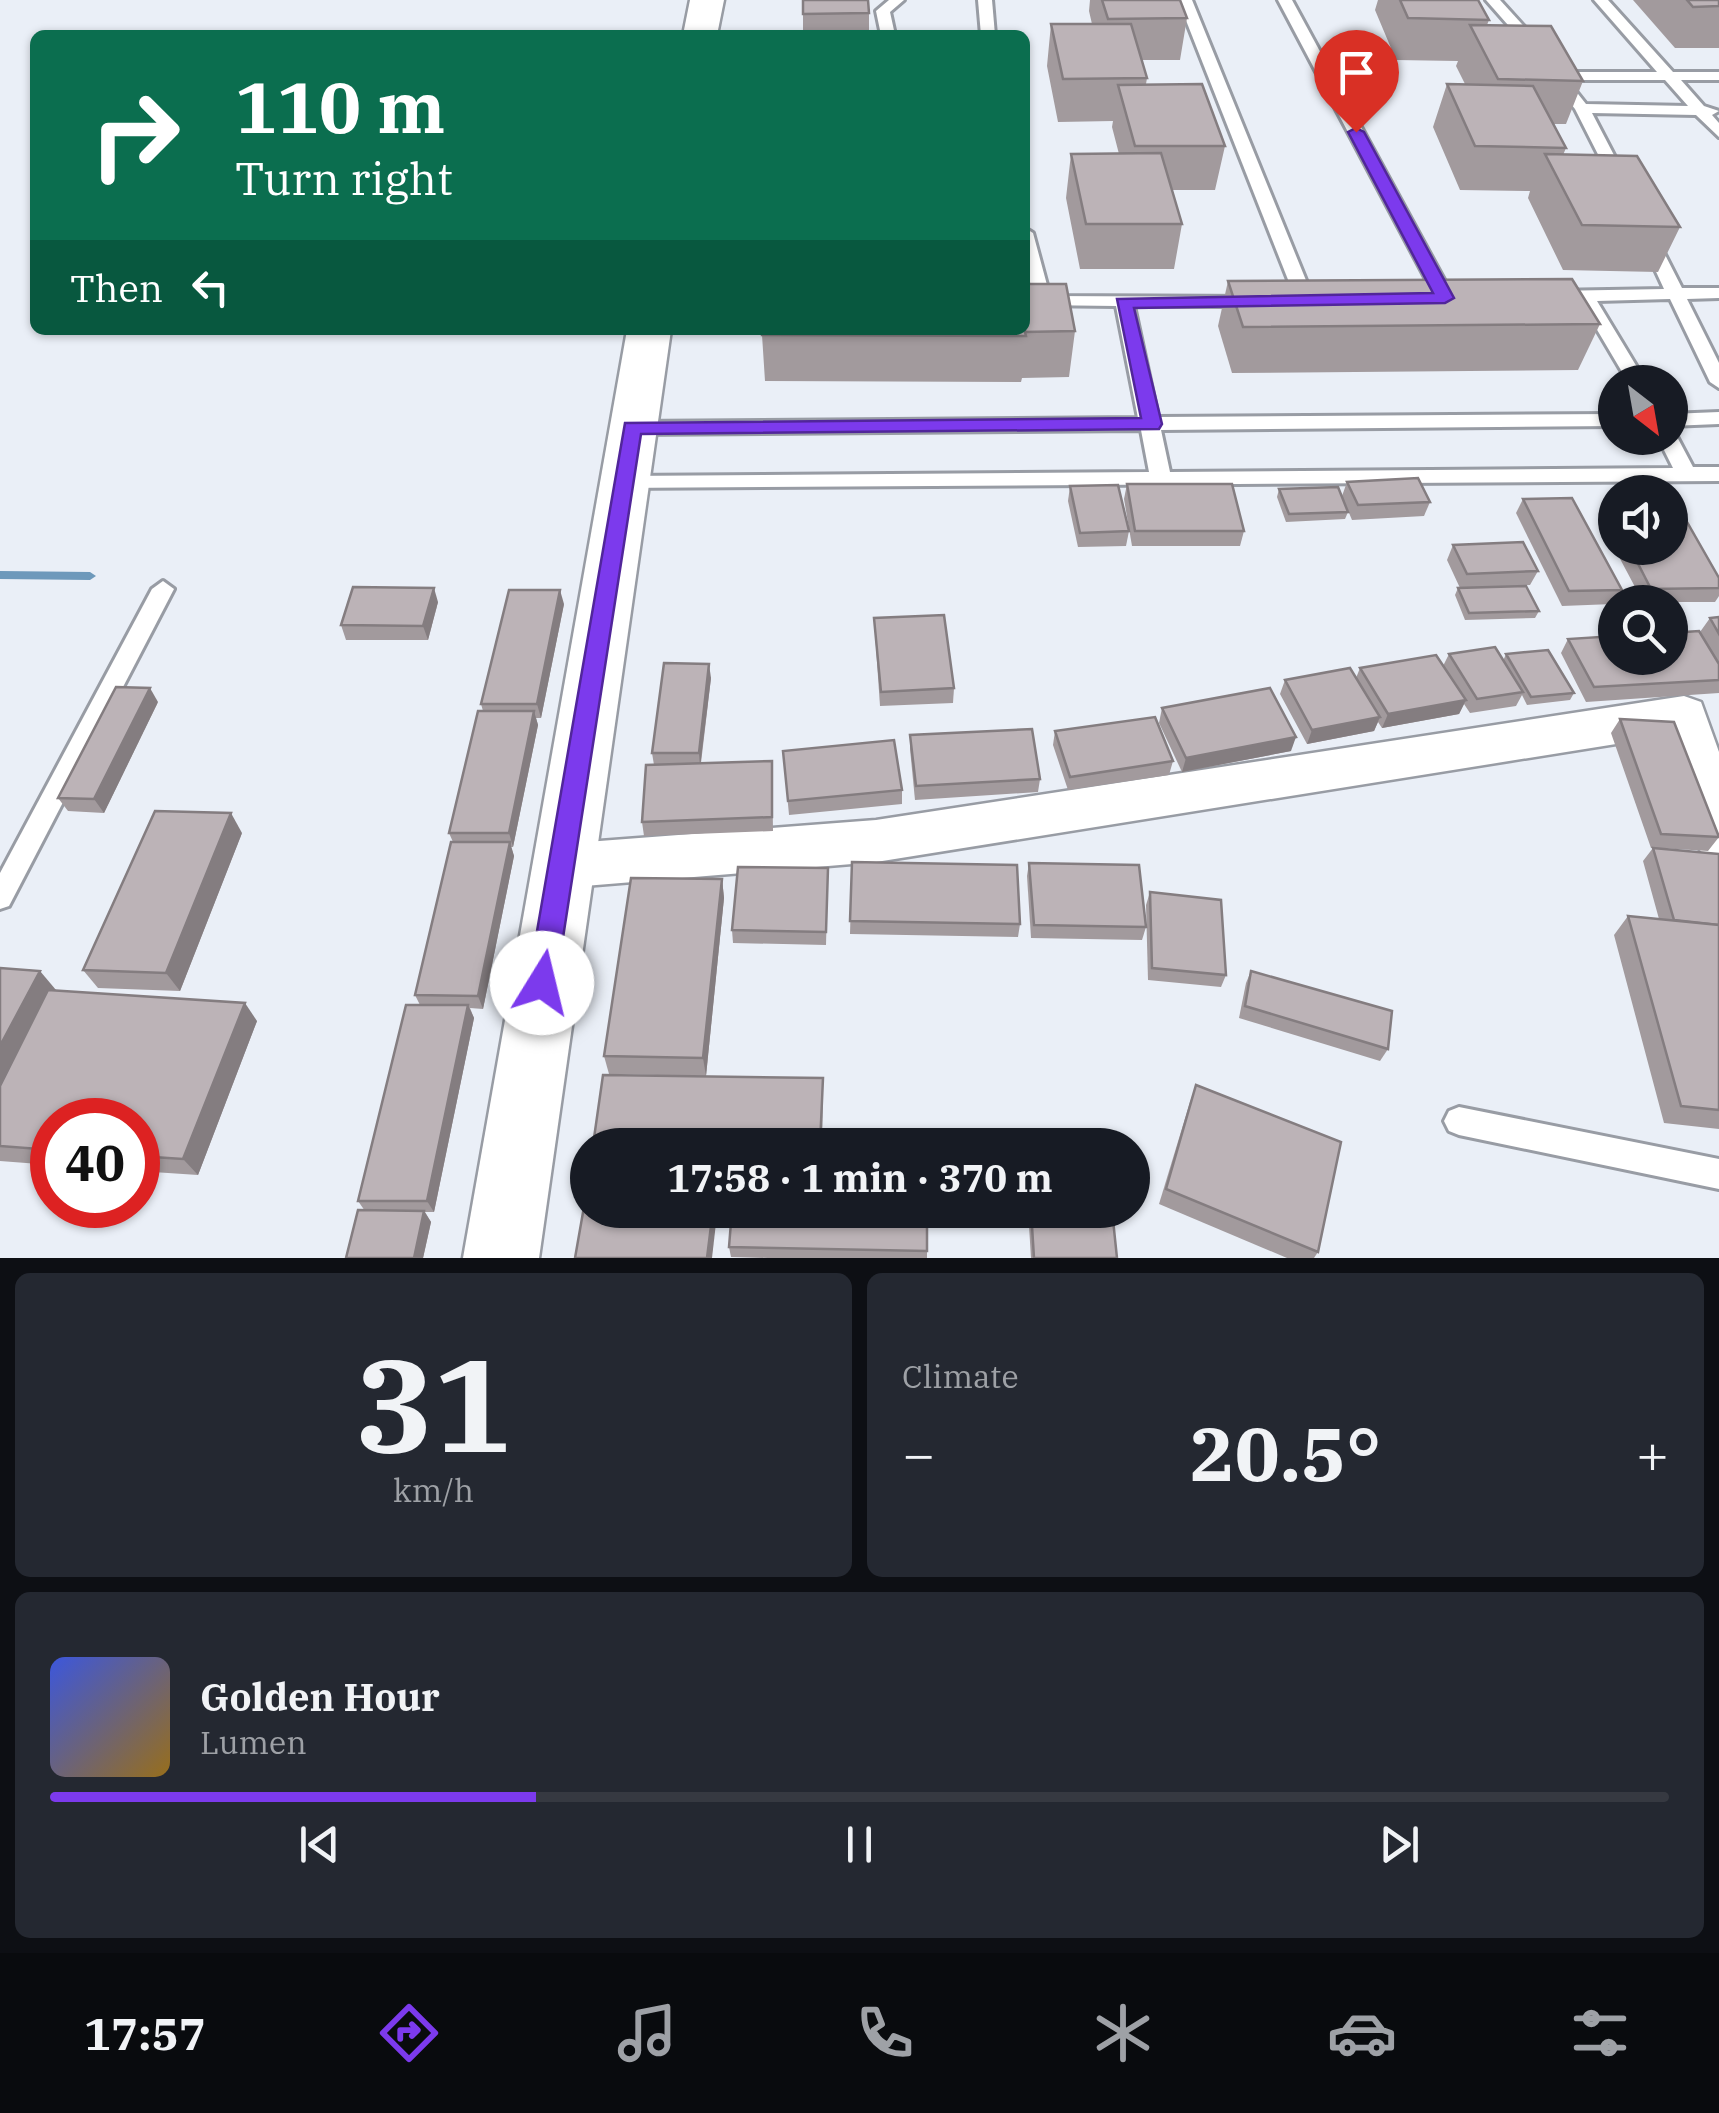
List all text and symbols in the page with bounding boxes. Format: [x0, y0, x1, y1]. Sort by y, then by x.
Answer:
pin [1314, 30, 1399, 133]
icon: arrive [1329, 45, 1384, 100]
text: 110 m [235, 61, 445, 152]
icon: right [70, 70, 200, 200]
text: Turn right [235, 149, 453, 207]
icon: left [183, 260, 238, 315]
text: Then [70, 263, 163, 312]
north arrow [1598, 365, 1688, 455]
map controls [1598, 365, 1688, 675]
button: sound [1598, 475, 1688, 565]
button: search [1598, 585, 1688, 675]
position arrow [490, 931, 594, 1035]
speed limit sign: 40 [30, 1098, 160, 1228]
text: 17:58 · 1 min · 370 m [667, 1153, 1053, 1202]
text: 31 [355, 1319, 512, 1488]
text: Climate [902, 1355, 1019, 1397]
text: 20.5° [1190, 1404, 1381, 1502]
text: − [902, 1418, 935, 1489]
text: + [1636, 1418, 1669, 1489]
text: km/h [393, 1469, 474, 1511]
text: Golden Hour [200, 1672, 440, 1721]
text: Lumen [200, 1721, 307, 1763]
icon: previous [292, 1817, 347, 1872]
icon: pause [832, 1817, 887, 1872]
icon: next [1372, 1817, 1427, 1872]
icon: directions [374, 1998, 444, 2068]
icon: music [612, 1998, 682, 2068]
icon: phone [850, 1998, 920, 2068]
icon: climate [1088, 1998, 1158, 2068]
icon: car [1327, 1998, 1397, 2068]
icon: filters [1565, 1998, 1635, 2068]
text: 17:57 [84, 2004, 206, 2062]

